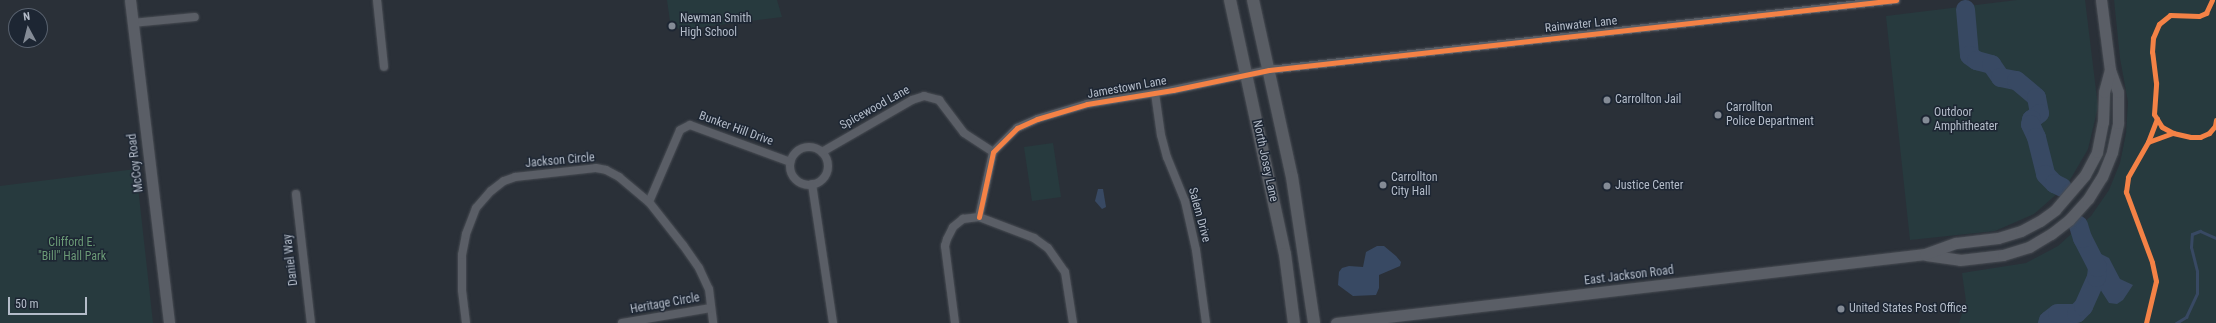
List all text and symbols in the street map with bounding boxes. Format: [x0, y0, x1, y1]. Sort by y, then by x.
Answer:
north arrow [8, 8, 48, 48]
text: N [22, 10, 31, 23]
place label: Newman Smith High School [680, 12, 752, 40]
street label: Rainwater Lane [1544, 14, 1618, 36]
marker: Newman Smith High School [667, 21, 677, 31]
street label: Jamestown Lane [1086, 74, 1168, 102]
street label: Spicewood Lane [838, 83, 912, 133]
place label: Carrollton Jail [1615, 93, 1681, 107]
marker: Carrollton Jail [1602, 95, 1612, 105]
place label: Carrollton Police Department [1726, 101, 1814, 129]
place label: Outdoor Amphitheater [1934, 106, 1998, 134]
street label: Bunker Hill Drive [697, 109, 775, 149]
marker: Carrollton Police Department [1713, 110, 1723, 120]
marker: Outdoor Amphitheater [1921, 115, 1931, 125]
street label: North Josey Lane [1249, 119, 1281, 203]
street label: McCoy Road [125, 133, 147, 193]
street label: Jackson Circle [525, 151, 595, 171]
place label: Carrollton City Hall [1391, 171, 1438, 199]
place label: Justice Center [1615, 179, 1683, 193]
marker: Carrollton City Hall [1378, 180, 1388, 190]
marker: Justice Center [1602, 181, 1612, 191]
street label: Salem Drive [1185, 186, 1213, 244]
street label: Daniel Way [281, 233, 301, 287]
park label: Clifford E. "Bill" Hall Park [38, 236, 106, 264]
street label: East Jackson Road [1583, 263, 1675, 289]
scale bar [10, 289, 89, 315]
street label: Heritage Circle [629, 291, 701, 317]
text: 50 m [15, 297, 39, 311]
place label: United States Post Office [1849, 302, 1967, 316]
marker: United States Post Office [1836, 304, 1846, 314]

